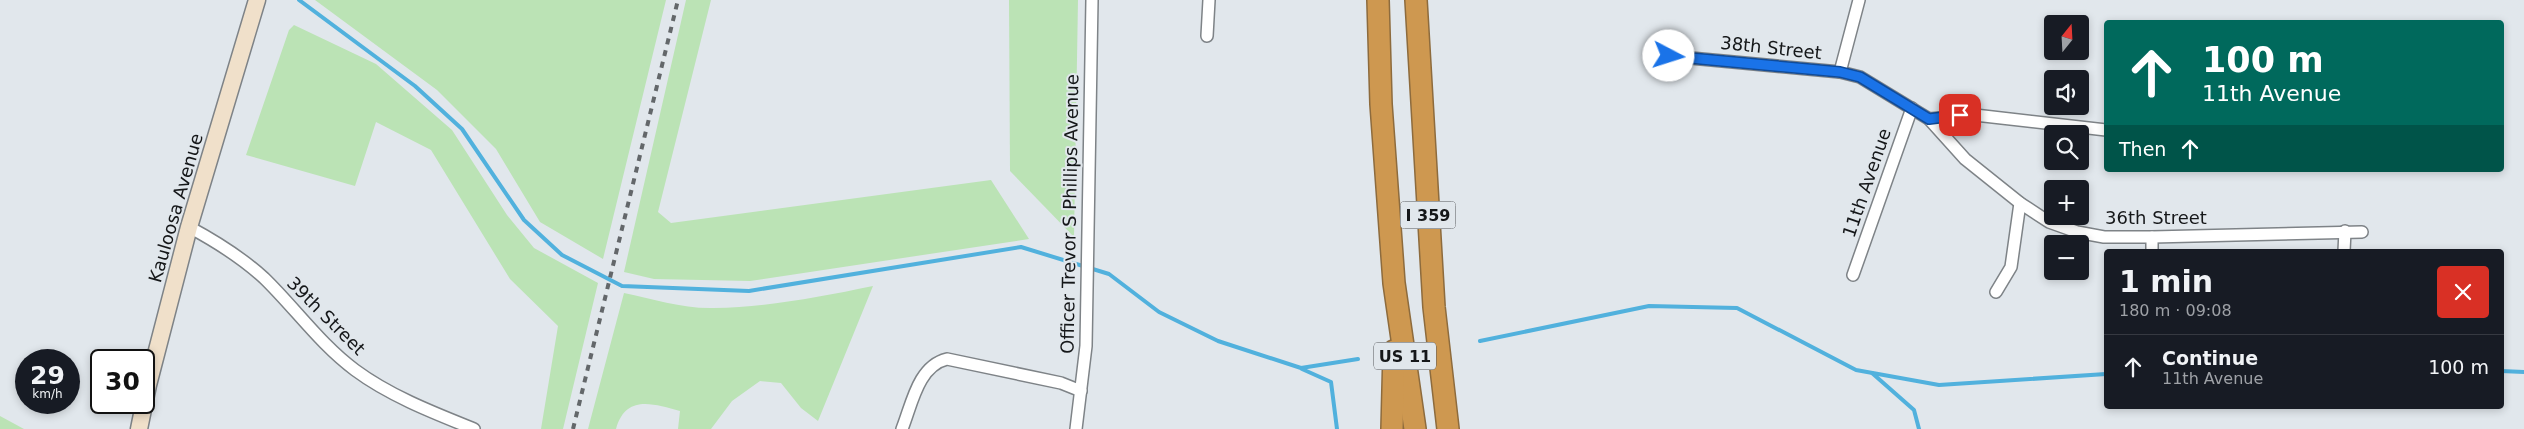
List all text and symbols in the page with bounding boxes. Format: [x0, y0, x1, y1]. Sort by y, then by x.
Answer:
north arrow [2044, 15, 2089, 60]
map controls [2044, 15, 2089, 280]
position arrow [1642, 29, 1694, 81]
street label: 38th Street [1719, 32, 1823, 63]
icon: ahead [2119, 40, 2184, 105]
text: 100 m [2202, 40, 2324, 80]
button: sound [2044, 70, 2089, 115]
street label: Officer Trevor S Phillips Avenue [1057, 74, 1082, 354]
text: 11th Avenue [2202, 81, 2341, 106]
pin [1939, 94, 1981, 136]
icon: arrive [1946, 101, 1974, 129]
button: search [2044, 125, 2089, 170]
street label: 11th Avenue [1838, 126, 1895, 240]
street label: Kauloosa Avenue [144, 131, 207, 285]
icon: ahead [2176, 135, 2204, 163]
text: Then [2119, 138, 2166, 160]
button: + [2044, 180, 2089, 225]
road number: I 359 [1400, 202, 1456, 228]
street label: 36th Street [2105, 207, 2207, 228]
button: − [2044, 235, 2089, 280]
text: 1 min [2119, 264, 2213, 299]
button: close [2437, 266, 2489, 318]
street label: 39th Street [283, 272, 370, 359]
text: 180 m · 09:08 [2119, 301, 2232, 320]
road number: US 11 [1374, 342, 1436, 370]
text: Continue [2162, 347, 2258, 369]
speed limit sign: 30 [90, 349, 155, 414]
icon: ahead [2119, 353, 2147, 381]
text: 100 m [2428, 356, 2489, 378]
text: 29 [30, 361, 65, 390]
text: 11th Avenue [2162, 369, 2263, 388]
text: km/h [32, 387, 63, 401]

